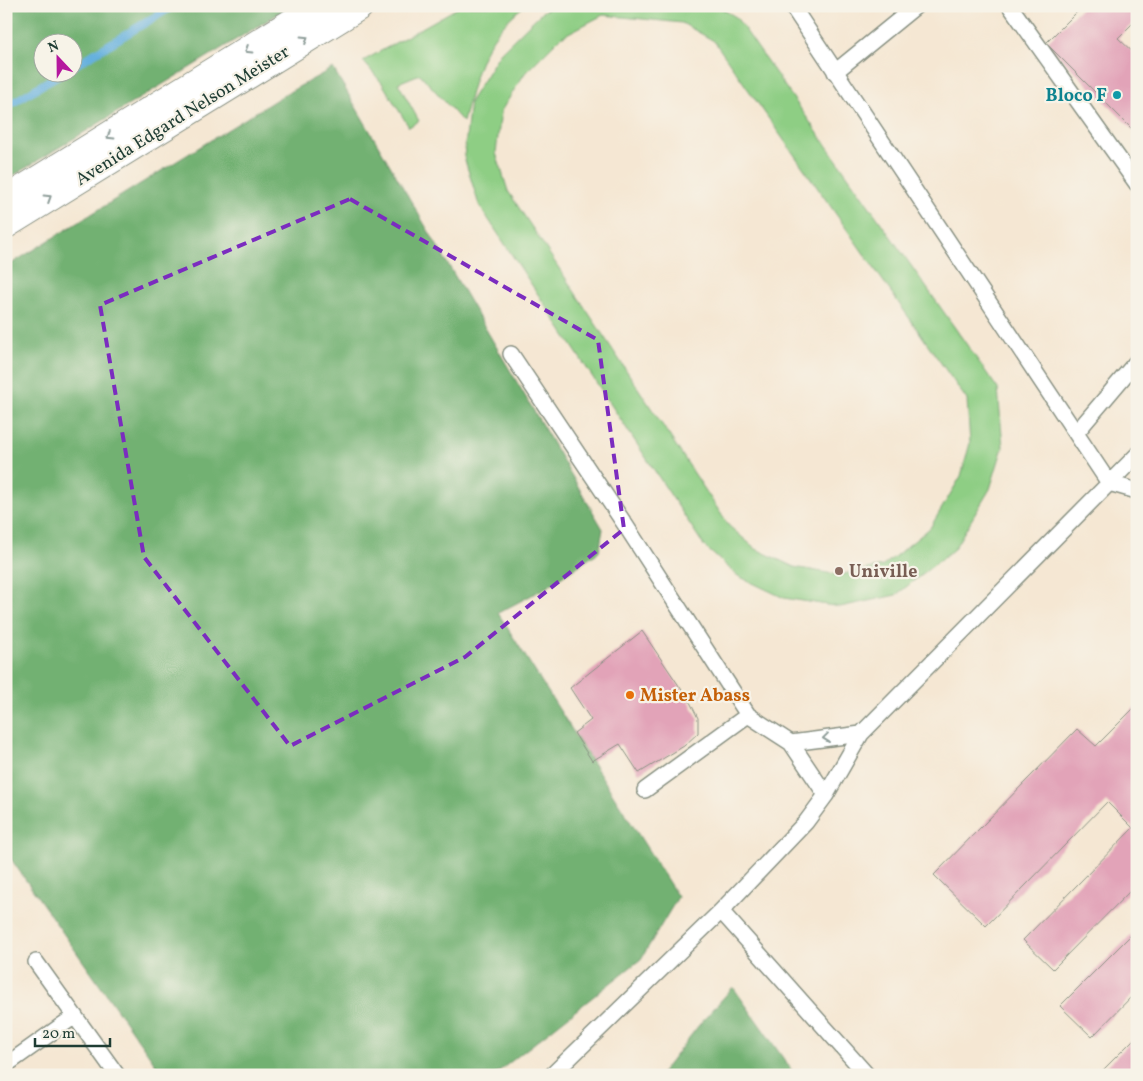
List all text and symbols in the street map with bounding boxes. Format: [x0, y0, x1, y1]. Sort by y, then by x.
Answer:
north arrow [32, 32, 82, 82]
one-way arrow [300, 36, 309, 46]
text: N [45, 37, 62, 58]
street label: Avenida Edgard Nelson Meister [71, 40, 295, 193]
one-way arrow [245, 44, 254, 54]
place label: Bloco F [1046, 84, 1107, 109]
marker: Bloco F [1111, 89, 1123, 101]
one-way arrow [106, 129, 115, 139]
one-way arrow [42, 195, 51, 205]
place label: Univille [849, 560, 917, 585]
marker: Univille [833, 565, 845, 577]
place label: Mister Abass [640, 684, 750, 709]
marker: Mister Abass [624, 689, 636, 701]
one-way arrow [822, 732, 830, 743]
scale bar [35, 1016, 110, 1048]
text: 20 m [42, 1024, 75, 1045]

